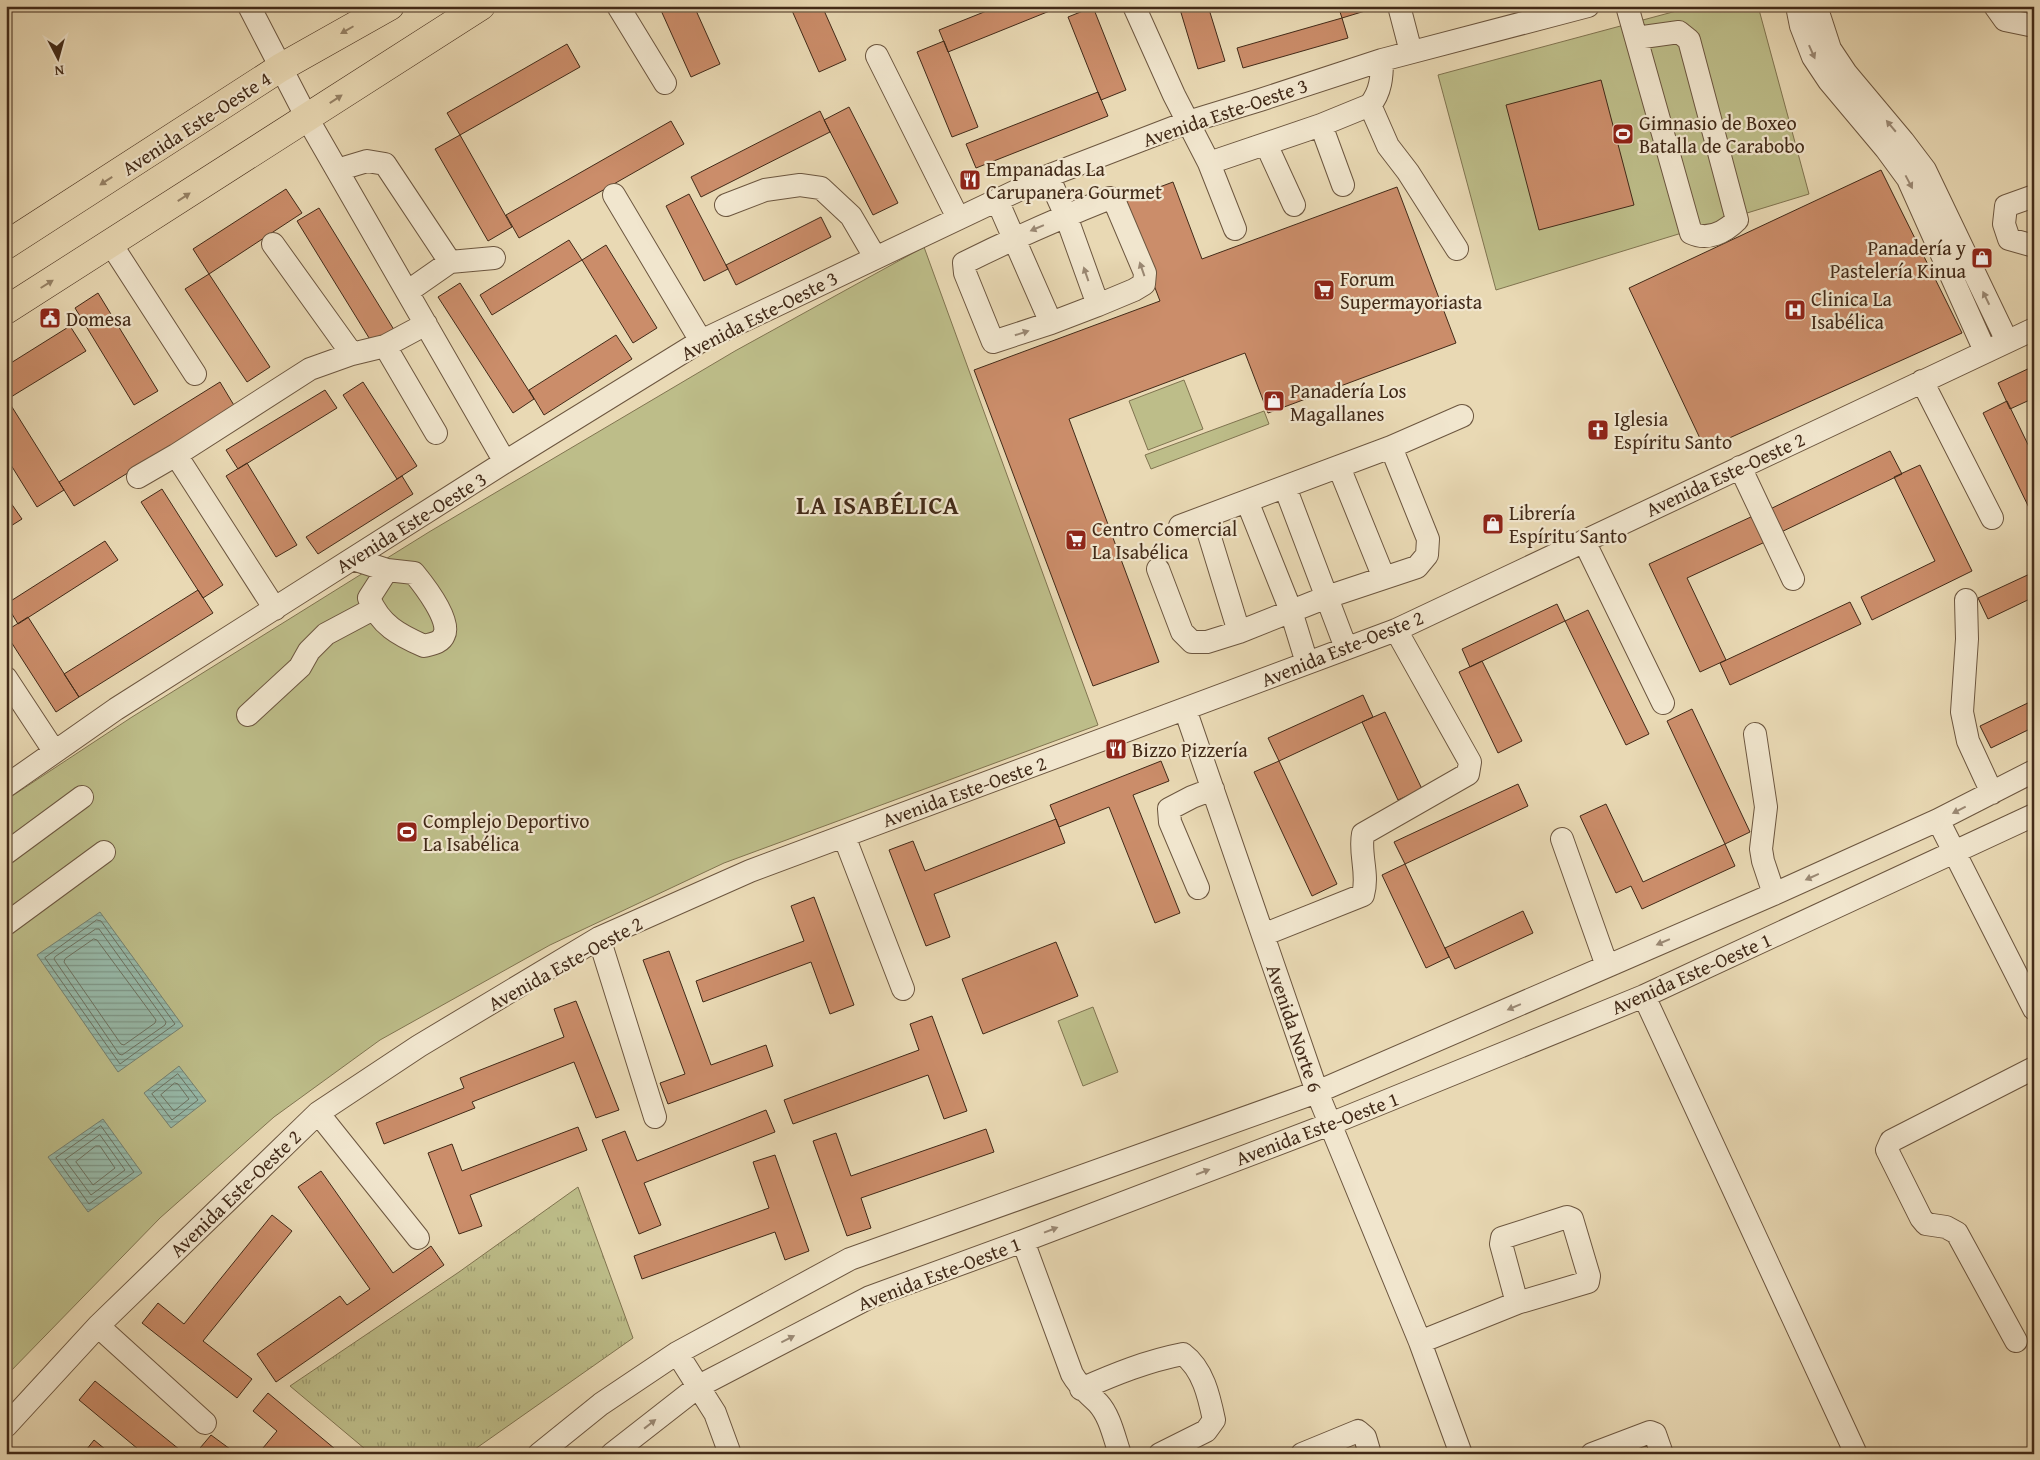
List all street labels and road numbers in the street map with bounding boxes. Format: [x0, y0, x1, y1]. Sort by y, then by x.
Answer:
street label: Avenida Este-Oeste 4 [116, 64, 276, 182]
street label: Avenida Este-Oeste 3 [1139, 70, 1311, 154]
street label: Avenida Este-Oeste 3 [675, 263, 843, 367]
street label: Avenida Este-Oeste 2 [1641, 424, 1809, 524]
street label: Avenida Este-Oeste 3 [330, 464, 492, 580]
street label: Avenida Este-Oeste 2 [1256, 602, 1428, 694]
street label: Avenida Este-Oeste 2 [878, 748, 1050, 834]
street label: Avenida Este-Oeste 2 [482, 908, 648, 1018]
street label: Avenida Este-Oeste 1 [1606, 925, 1776, 1021]
street label: Avenida Norte 6 [1260, 960, 1330, 1096]
street label: Avenida Este-Oeste 1 [1231, 1084, 1403, 1172]
street label: Avenida Este-Oeste 2 [163, 1123, 307, 1263]
street label: Avenida Este-Oeste 1 [853, 1229, 1025, 1317]

